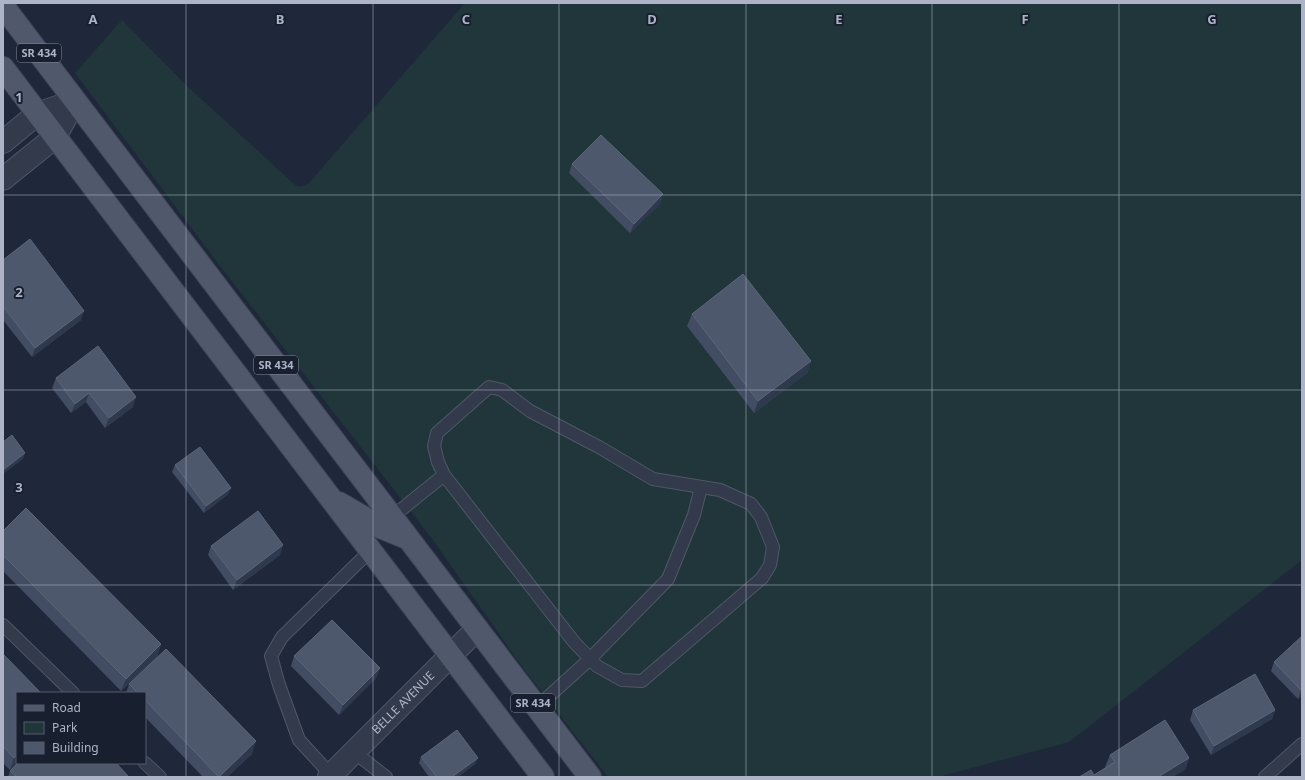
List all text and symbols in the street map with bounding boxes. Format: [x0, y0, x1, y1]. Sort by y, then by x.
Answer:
text: A [89, 10, 98, 28]
text: B [276, 10, 284, 28]
text: C [462, 10, 470, 28]
text: D [647, 10, 657, 28]
text: E [835, 10, 843, 28]
text: F [1021, 10, 1029, 28]
text: G [1207, 10, 1217, 28]
road number: SR 434 [17, 44, 61, 62]
text: 1 [15, 88, 23, 106]
text: 2 [15, 283, 23, 301]
road number: SR 434 [254, 356, 298, 374]
text: 3 [15, 478, 23, 496]
street label: BELLE AVENUE [368, 667, 438, 738]
legend [16, 692, 146, 764]
road number: SR 434 [511, 694, 555, 712]
text: Road [52, 699, 81, 716]
text: Park [52, 719, 78, 736]
text: Building [52, 739, 99, 756]

